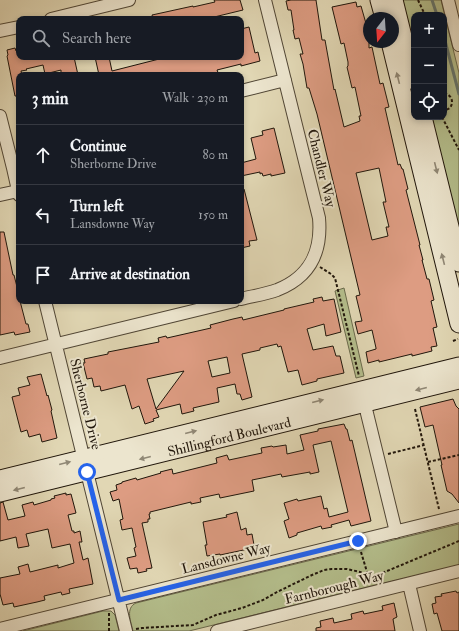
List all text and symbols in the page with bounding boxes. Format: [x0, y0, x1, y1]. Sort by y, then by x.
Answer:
north arrow [363, 12, 399, 48]
map controls [411, 12, 447, 120]
button: + [411, 12, 447, 48]
search box [16, 16, 244, 60]
icon: search [30, 27, 52, 49]
text: Search here [62, 29, 131, 48]
button: − [411, 48, 447, 84]
one-way arrow [395, 72, 401, 84]
button: locate [411, 84, 447, 120]
text: 3 min [32, 88, 69, 109]
text: Walk · 230 m [162, 90, 228, 106]
street label: Chandler Way [303, 127, 340, 210]
text: Continue [70, 137, 126, 156]
icon: ahead [32, 144, 54, 166]
text: 80 m [202, 147, 228, 163]
text: Sherborne Drive [70, 156, 156, 172]
one-way arrow [433, 162, 439, 175]
text: Turn left [70, 197, 124, 216]
icon: left [32, 204, 54, 226]
text: 150 m [198, 207, 228, 223]
text: Lansdowne Way [70, 216, 154, 232]
one-way arrow [440, 253, 446, 265]
icon: arrive [32, 264, 54, 286]
text: Arrive at destination [70, 265, 190, 284]
street label: Sherborne Drive [66, 357, 105, 451]
one-way arrow [415, 386, 427, 392]
one-way arrow [311, 397, 324, 403]
street label: Shillingford Boulevard [166, 414, 293, 460]
one-way arrow [185, 428, 198, 434]
one-way arrow [139, 455, 152, 461]
one-way arrow [59, 459, 71, 465]
route start [78, 463, 96, 481]
one-way arrow [13, 486, 25, 492]
route end [349, 532, 367, 550]
street label: Lansdowne Way [180, 539, 273, 579]
street label: Farnborough Way [283, 567, 386, 609]

